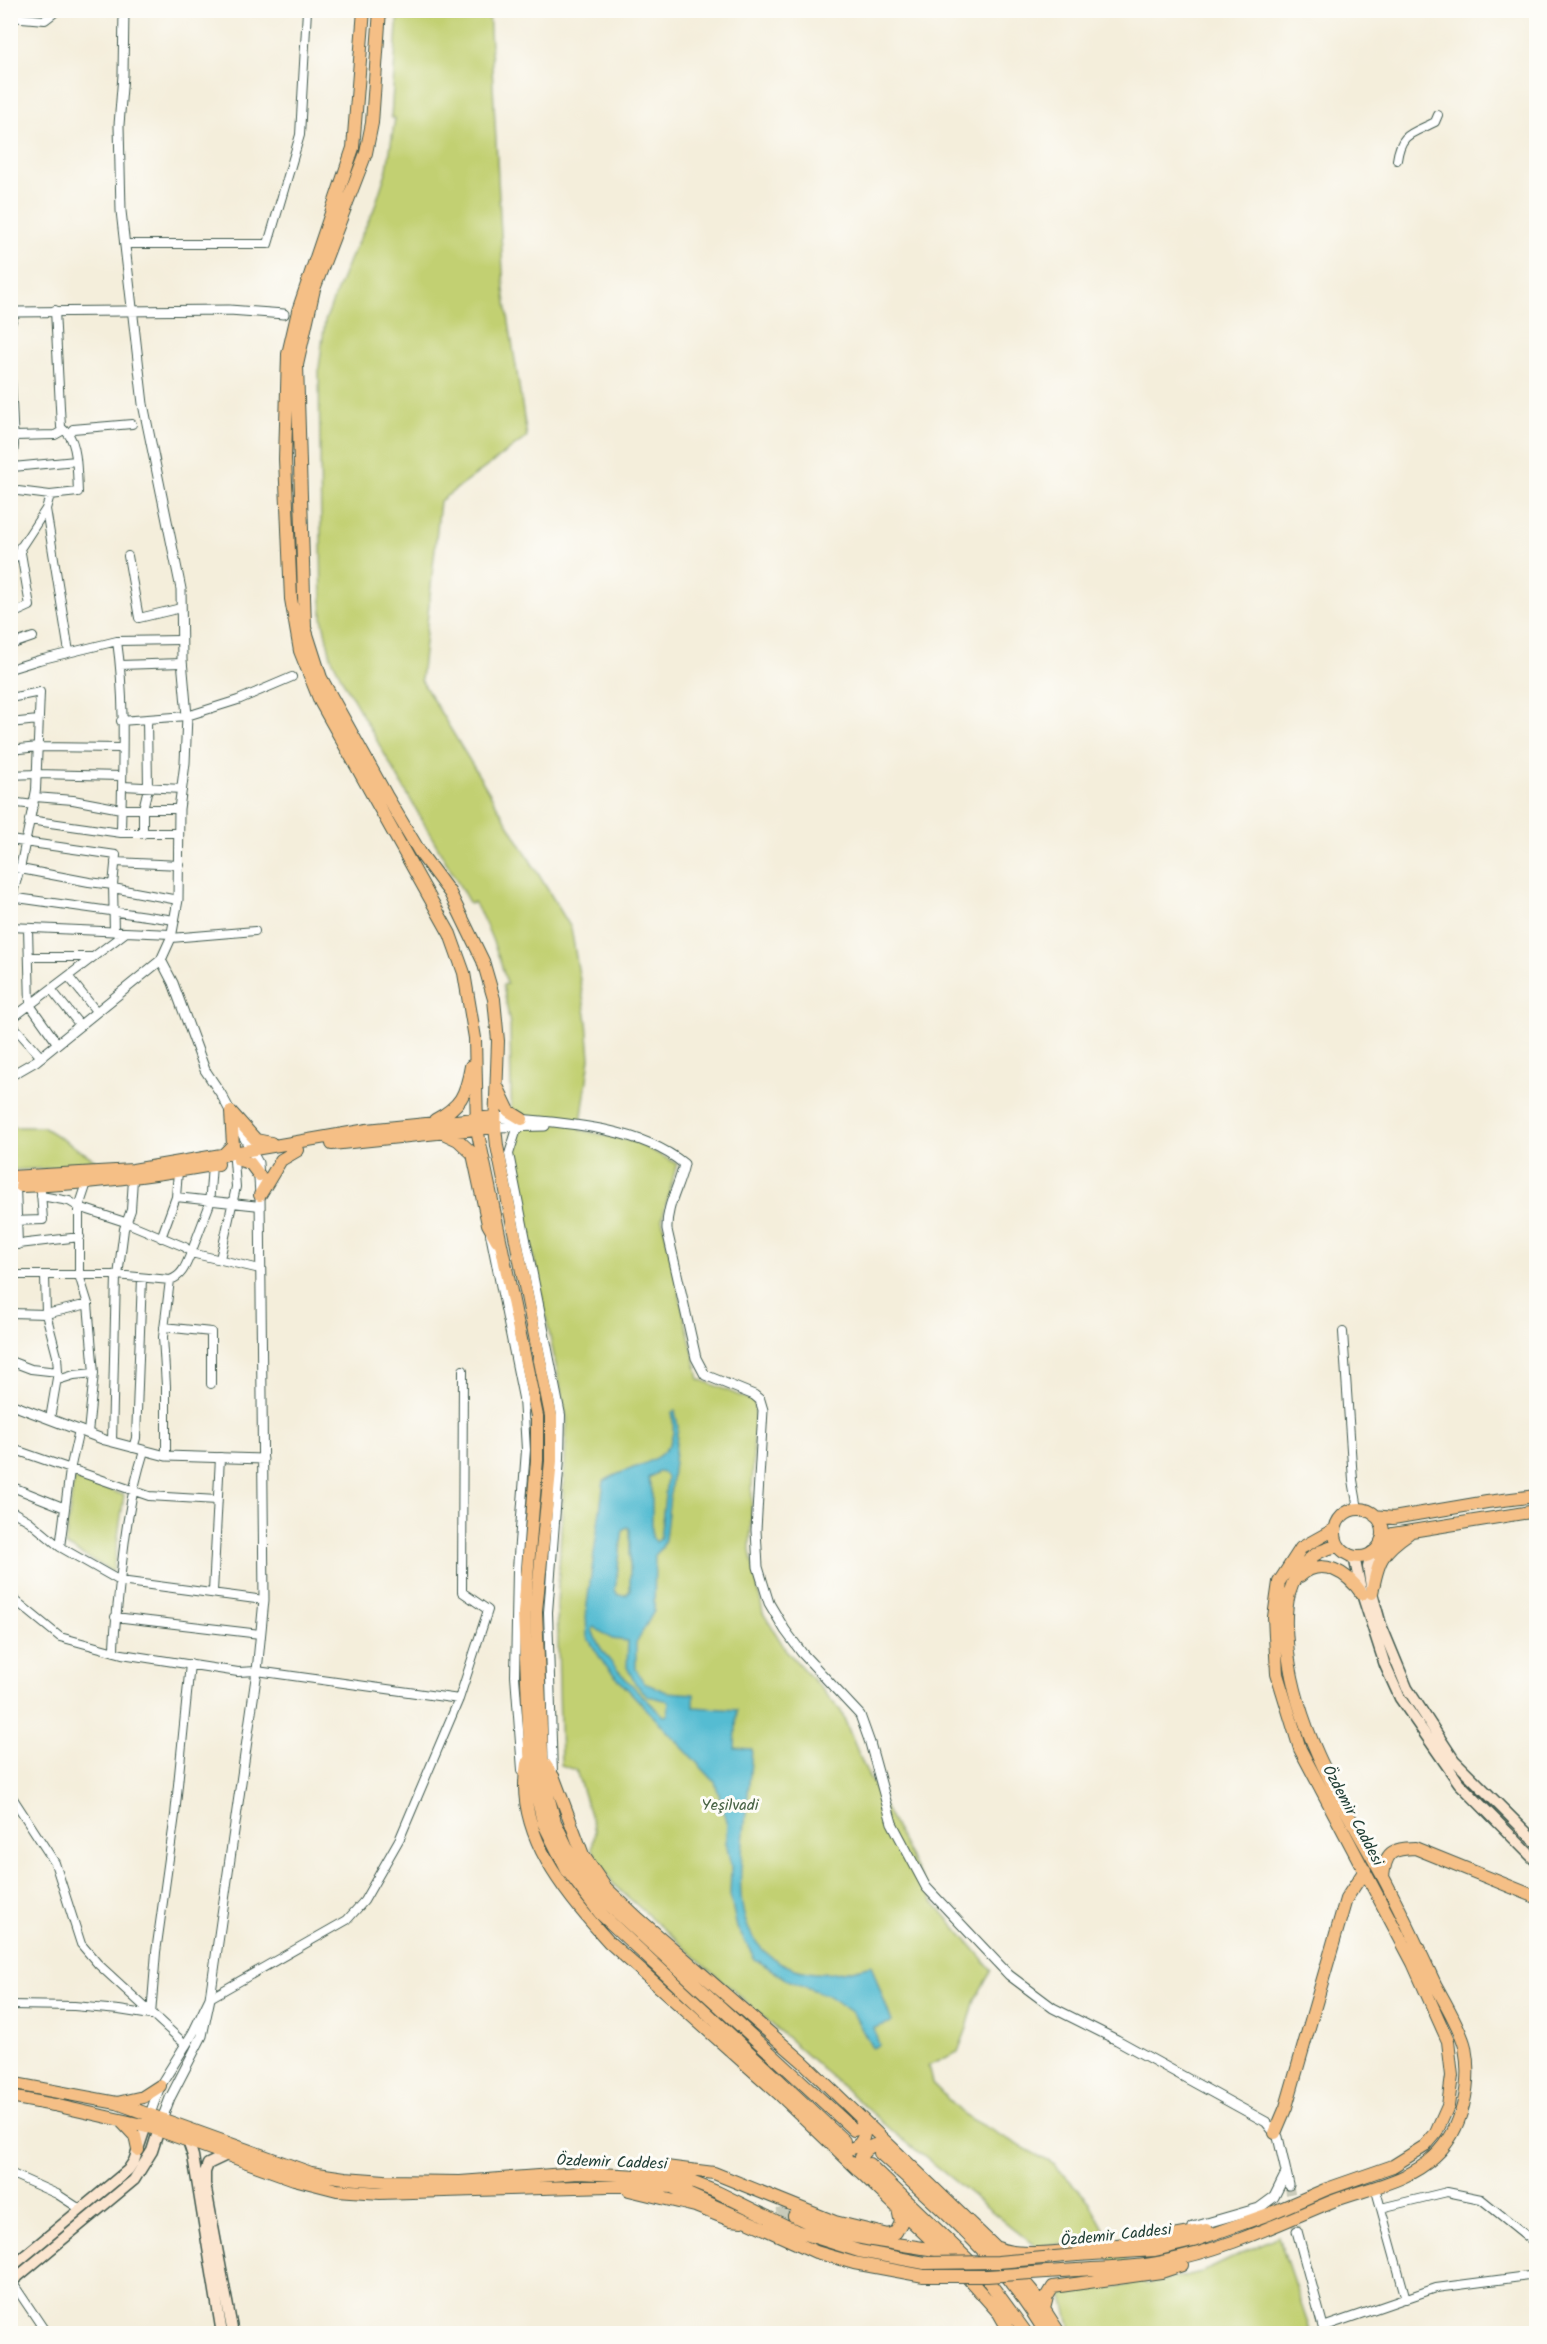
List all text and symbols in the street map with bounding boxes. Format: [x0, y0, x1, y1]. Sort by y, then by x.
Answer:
street label: Özdemir Caddesi [1316, 1761, 1390, 1872]
park label: Yeşilvadi [702, 1793, 760, 1818]
street label: Özdemir Caddesi [556, 2148, 669, 2177]
street label: Özdemir Caddesi [1060, 2217, 1174, 2254]

